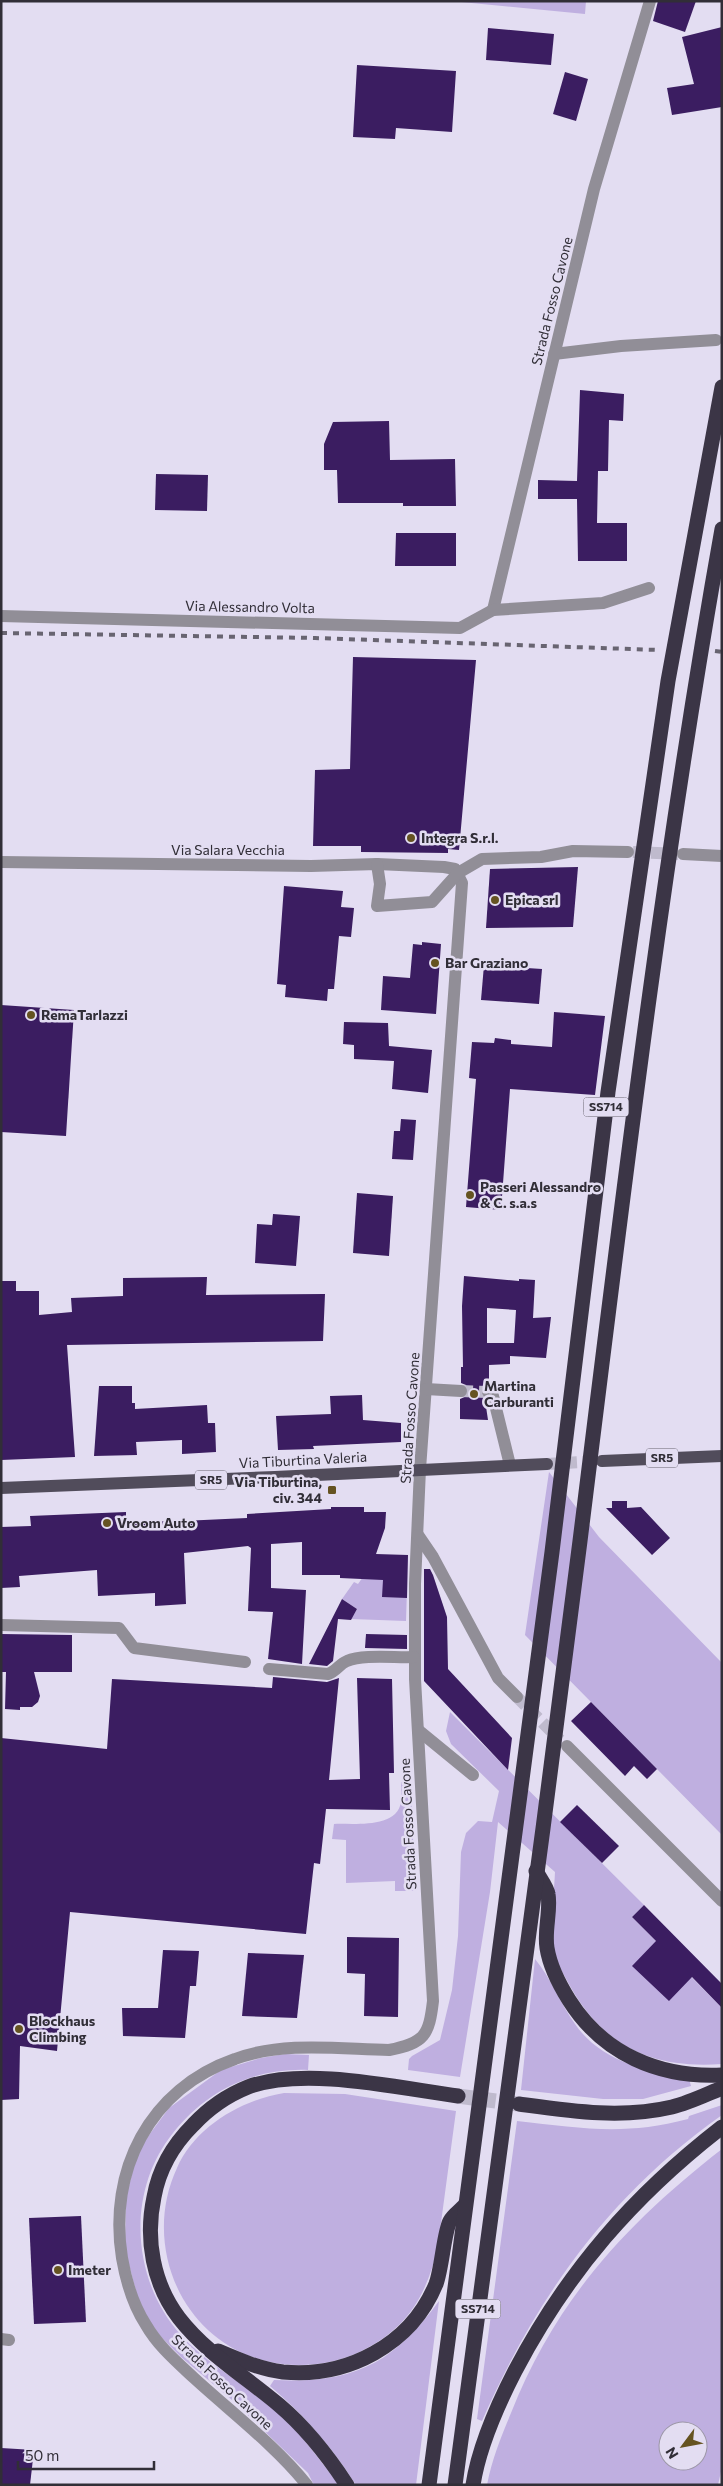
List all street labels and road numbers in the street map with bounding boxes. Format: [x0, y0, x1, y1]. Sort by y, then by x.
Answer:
street label: Strada Fosso Cavone [527, 235, 576, 367]
street label: Via Alessandro Volta [185, 597, 315, 616]
street label: Via Salara Vecchia [171, 841, 285, 858]
road number: SS714 [584, 1098, 628, 1116]
street label: Strada Fosso Cavone [396, 1352, 423, 1484]
street label: Via Tiburtina Valeria [238, 1448, 368, 1471]
road number: SR5 [646, 1449, 678, 1468]
road number: SR5 [195, 1470, 227, 1490]
street label: Strada Fosso Cavone [396, 1758, 419, 1890]
road number: SS714 [456, 2300, 500, 2318]
street label: Strada Fosso Cavone [168, 2330, 276, 2433]

